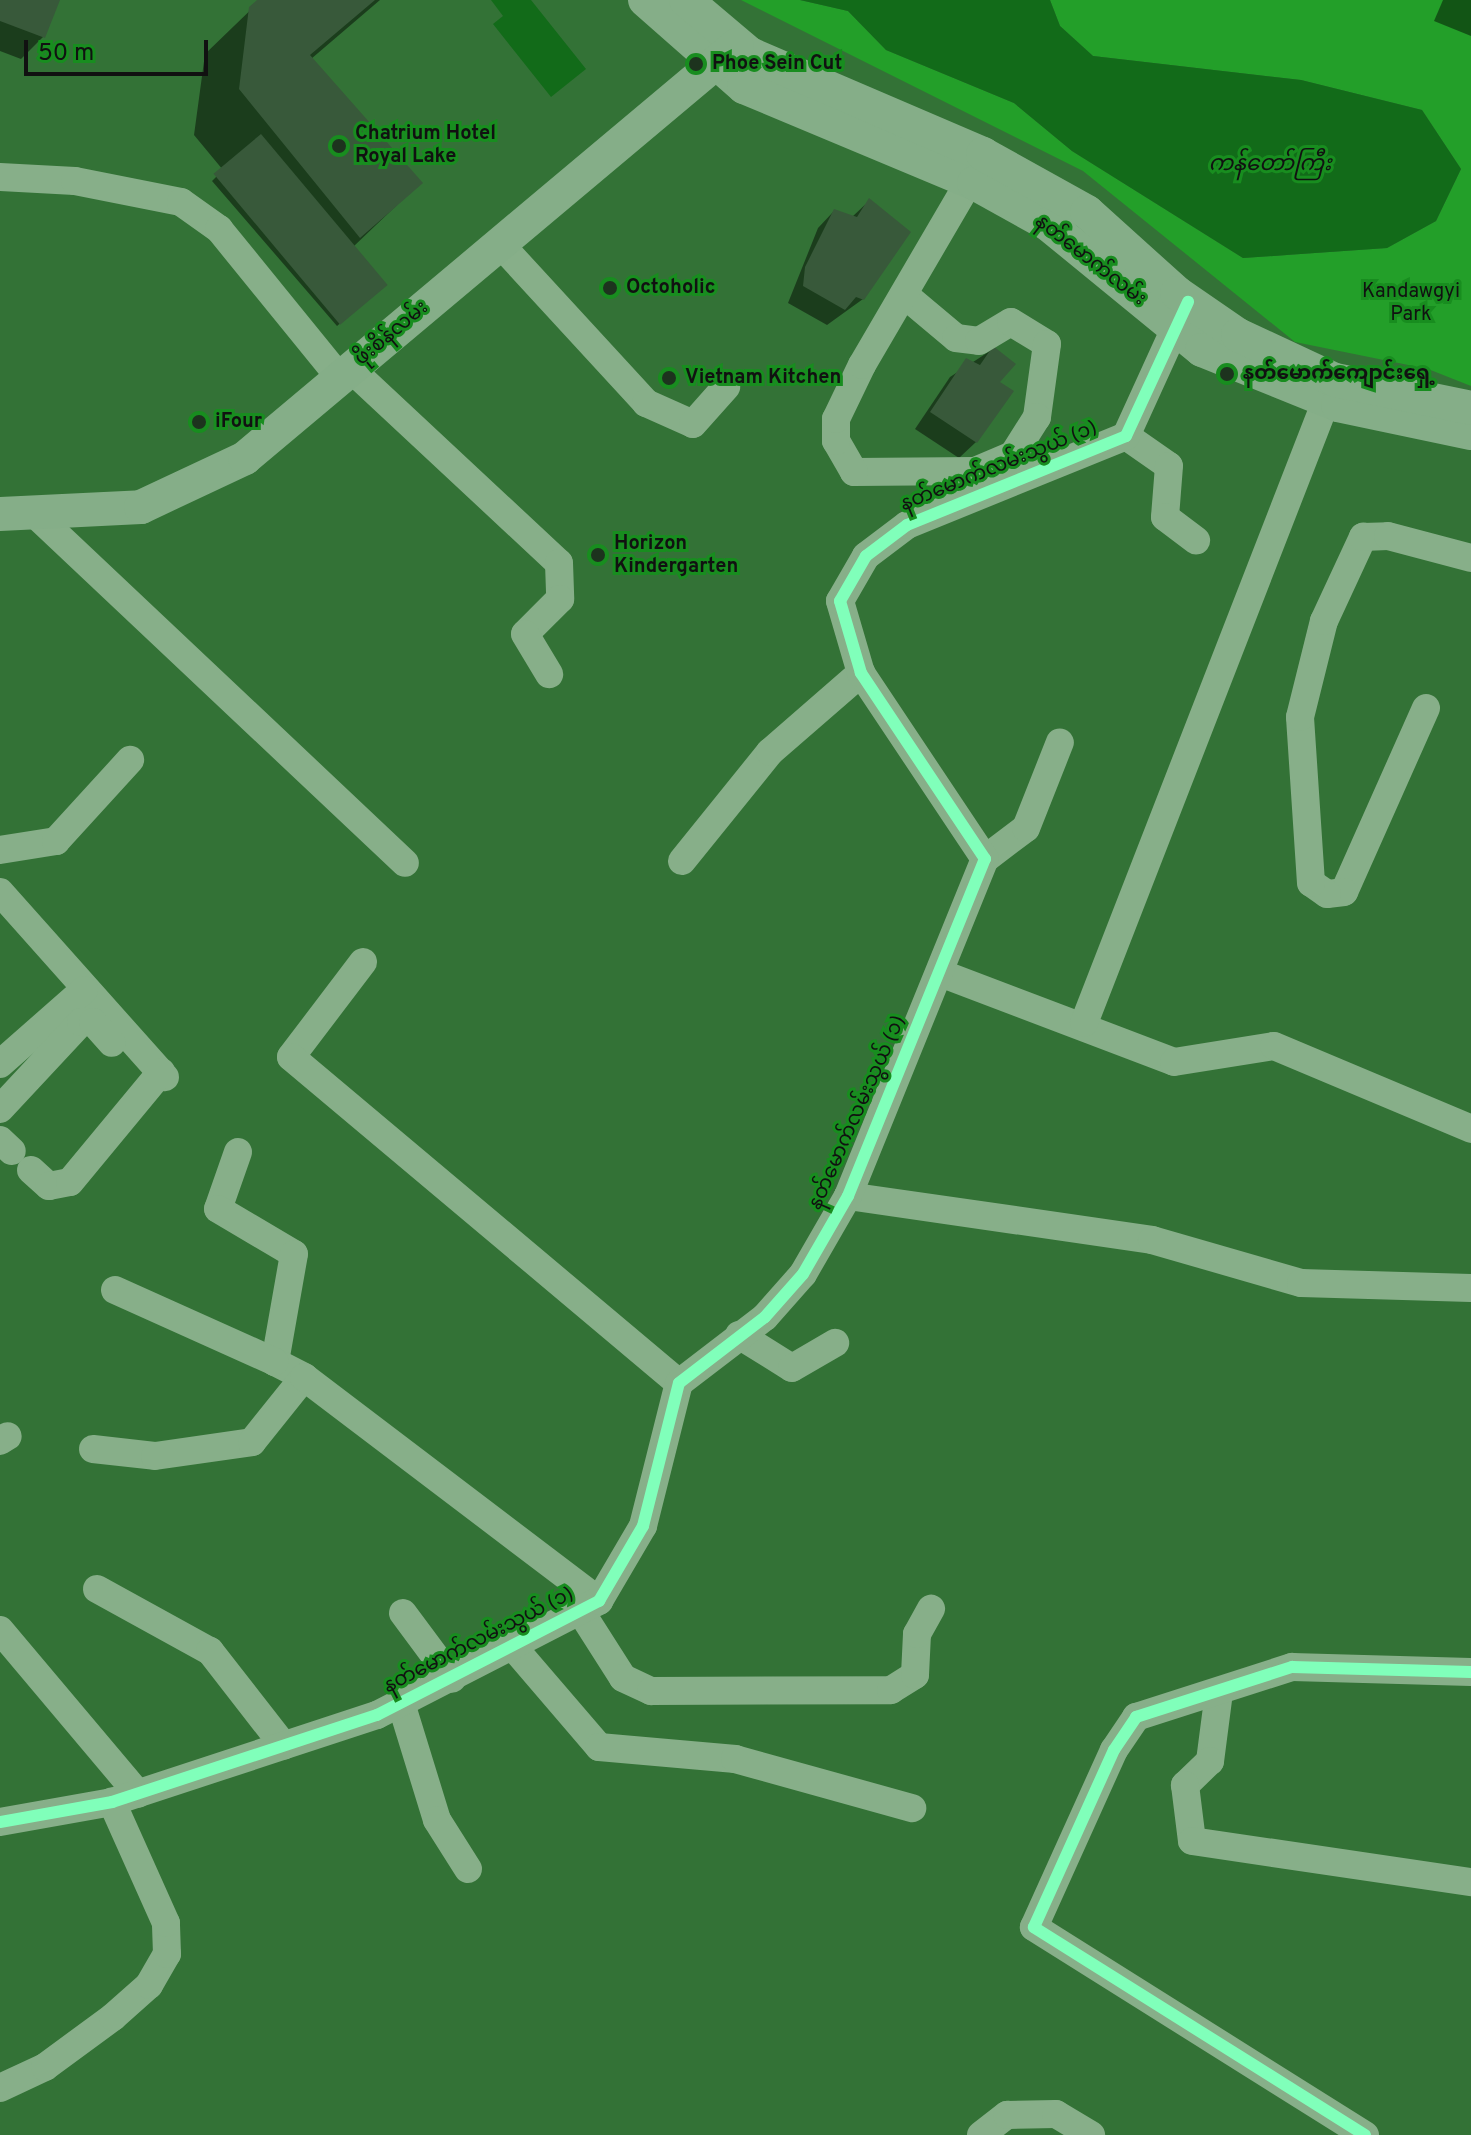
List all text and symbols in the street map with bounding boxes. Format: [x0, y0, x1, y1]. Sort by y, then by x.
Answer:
scale bar [28, 24, 212, 74]
text: 50 m [38, 39, 94, 69]
place label: Phoe Sein Cut [712, 52, 842, 76]
marker: Phoe Sein Cut [687, 55, 705, 73]
place label: Chatrium Hotel Royal Lake [355, 122, 496, 169]
marker: Chatrium Hotel Royal Lake [330, 137, 348, 155]
water label: ကန်တော်ကြီး [1209, 152, 1331, 178]
street label: နတ်မောက်လမ်း [1030, 210, 1150, 312]
place label: Octoholic [626, 276, 716, 300]
marker: Octoholic [601, 279, 619, 297]
park label: Kandawgyi Park [1362, 281, 1460, 328]
street label: ဖိုးစိန်လမ်း [350, 296, 434, 372]
place label: နတ်မောက်ကျောင်းရှေ့ [1243, 362, 1435, 386]
marker: နတ်မောက်ကျောင်းရှေ့ [1218, 365, 1236, 383]
place label: Vietnam Kitchen [685, 366, 841, 390]
marker: Vietnam Kitchen [660, 369, 678, 387]
place label: iFour [215, 410, 262, 434]
marker: iFour [190, 413, 208, 431]
street label: နတ်မောက်လမ်းသွယ် (၁) [897, 416, 1101, 518]
place label: Horizon Kindergarten [614, 532, 738, 579]
marker: Horizon Kindergarten [589, 546, 607, 564]
street label: နတ်မောက်လမ်းသွယ် (၁) [804, 1012, 912, 1214]
street label: နတ်မောက်လမ်းသွယ် (၁) [380, 1583, 578, 1699]

